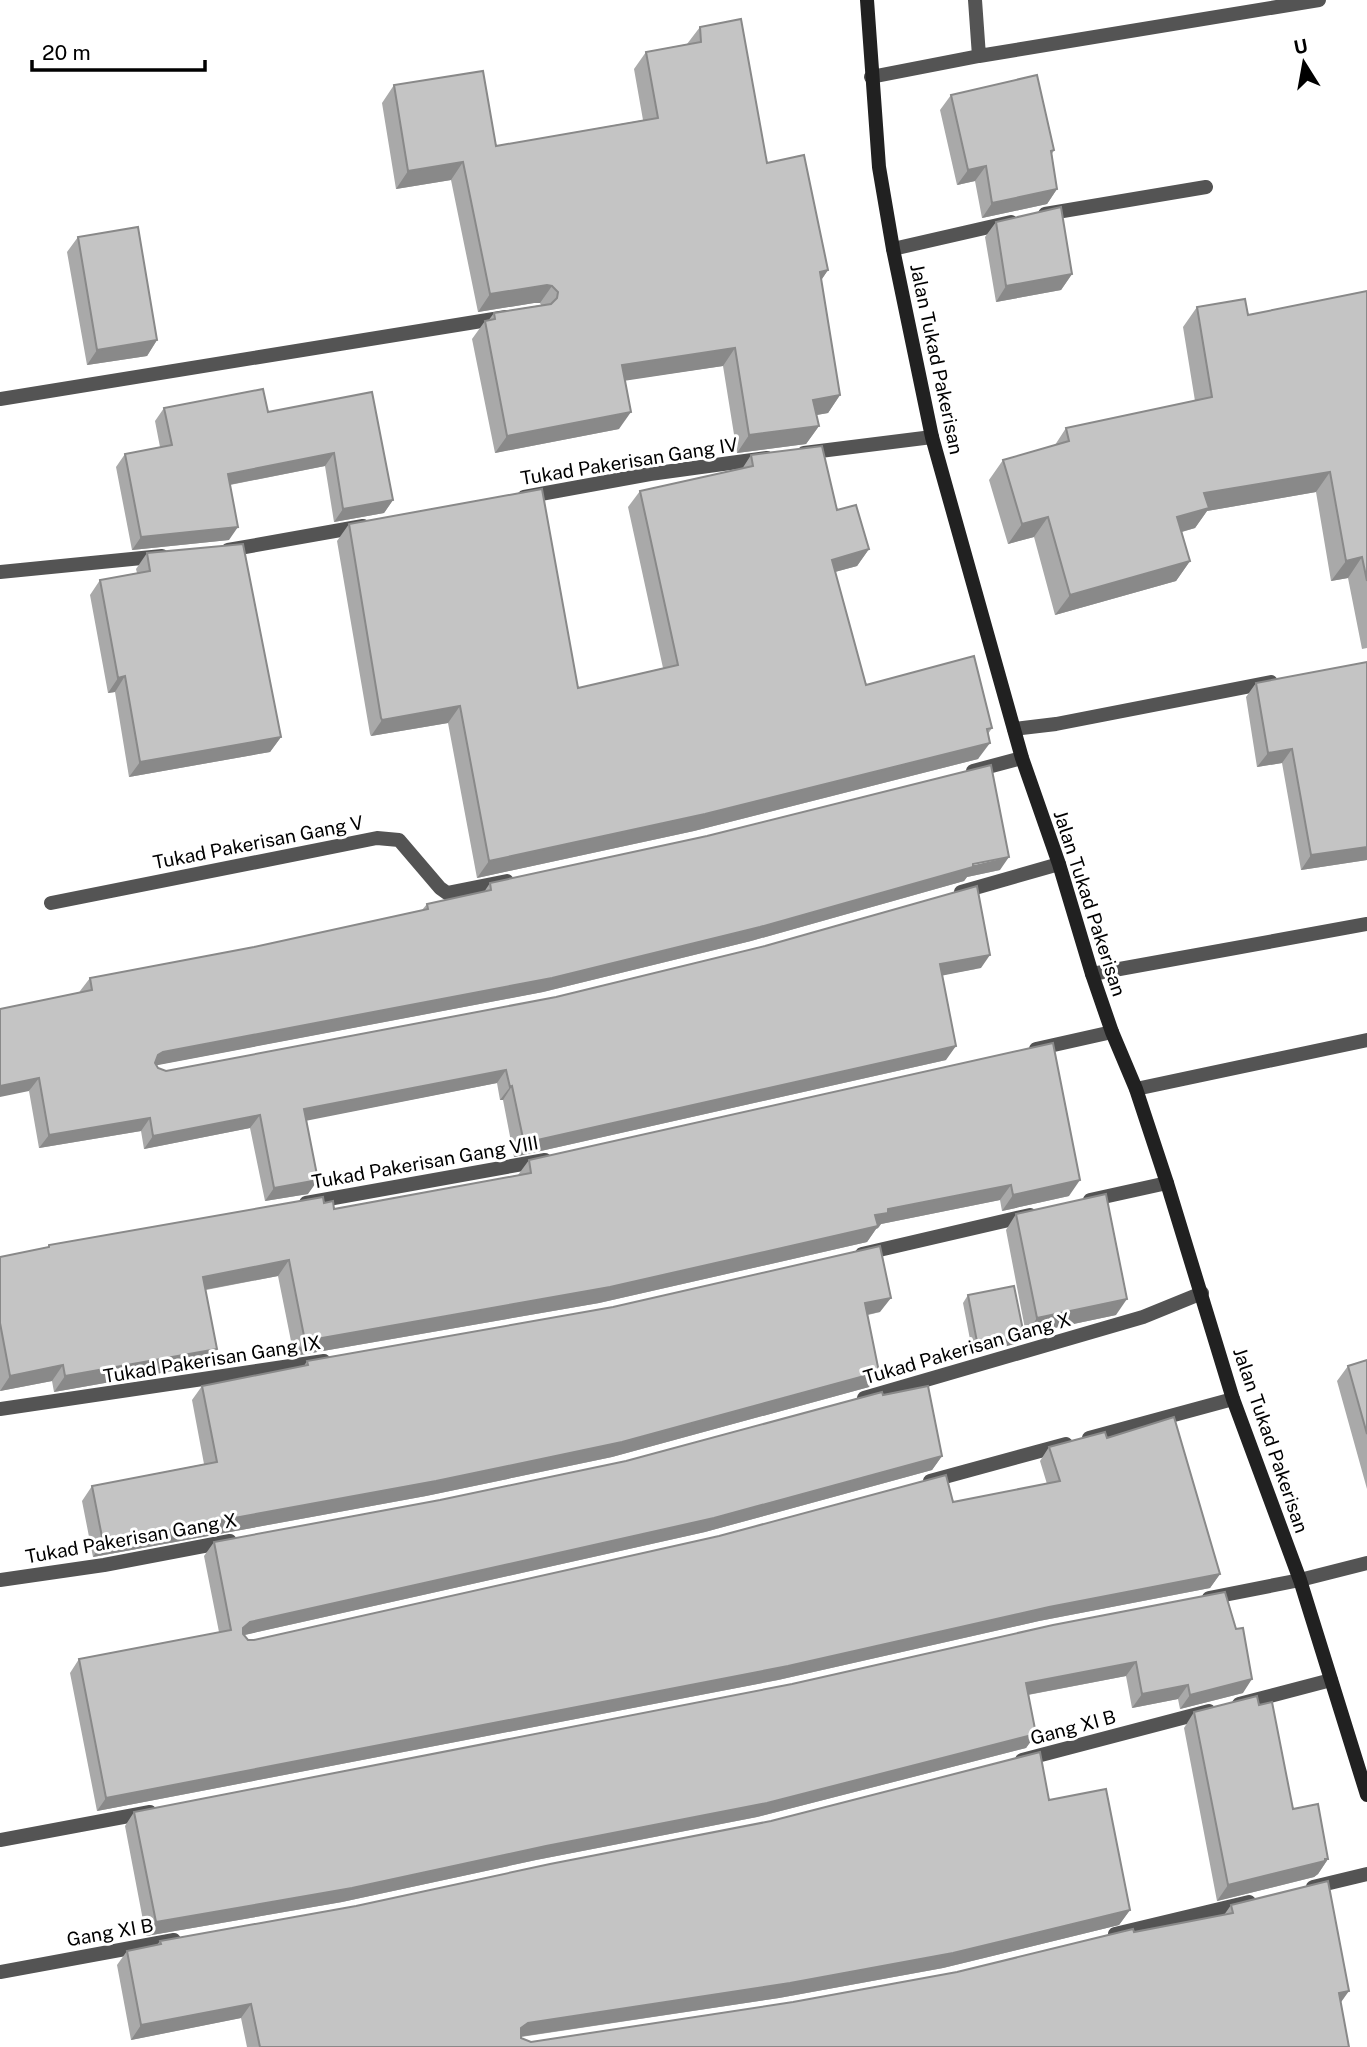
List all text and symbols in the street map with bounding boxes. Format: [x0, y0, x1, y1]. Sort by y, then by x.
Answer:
scale bar [32, 28, 205, 72]
north arrow [1269, 28, 1339, 98]
text: U [1292, 34, 1310, 58]
text: 20 m [42, 40, 91, 65]
street label: Jalan Tukad Pakerisan [906, 262, 968, 456]
street label: Tukad Pakerisan Gang IV [519, 433, 739, 489]
street label: Jalan Tukad Pakerisan [1049, 807, 1131, 999]
street label: Tukad Pakerisan Gang V [151, 811, 365, 873]
street label: Tukad Pakerisan Gang VIII [310, 1131, 540, 1193]
street label: Tukad Pakerisan Gang X [861, 1308, 1073, 1388]
street label: Tukad Pakerisan Gang IX [102, 1331, 322, 1387]
street label: Jalan Tukad Pakerisan [1229, 1344, 1313, 1536]
street label: Tukad Pakerisan Gang X [24, 1509, 238, 1567]
street label: Gang XI B [1028, 1705, 1118, 1749]
street label: Gang XI B [65, 1914, 155, 1950]

